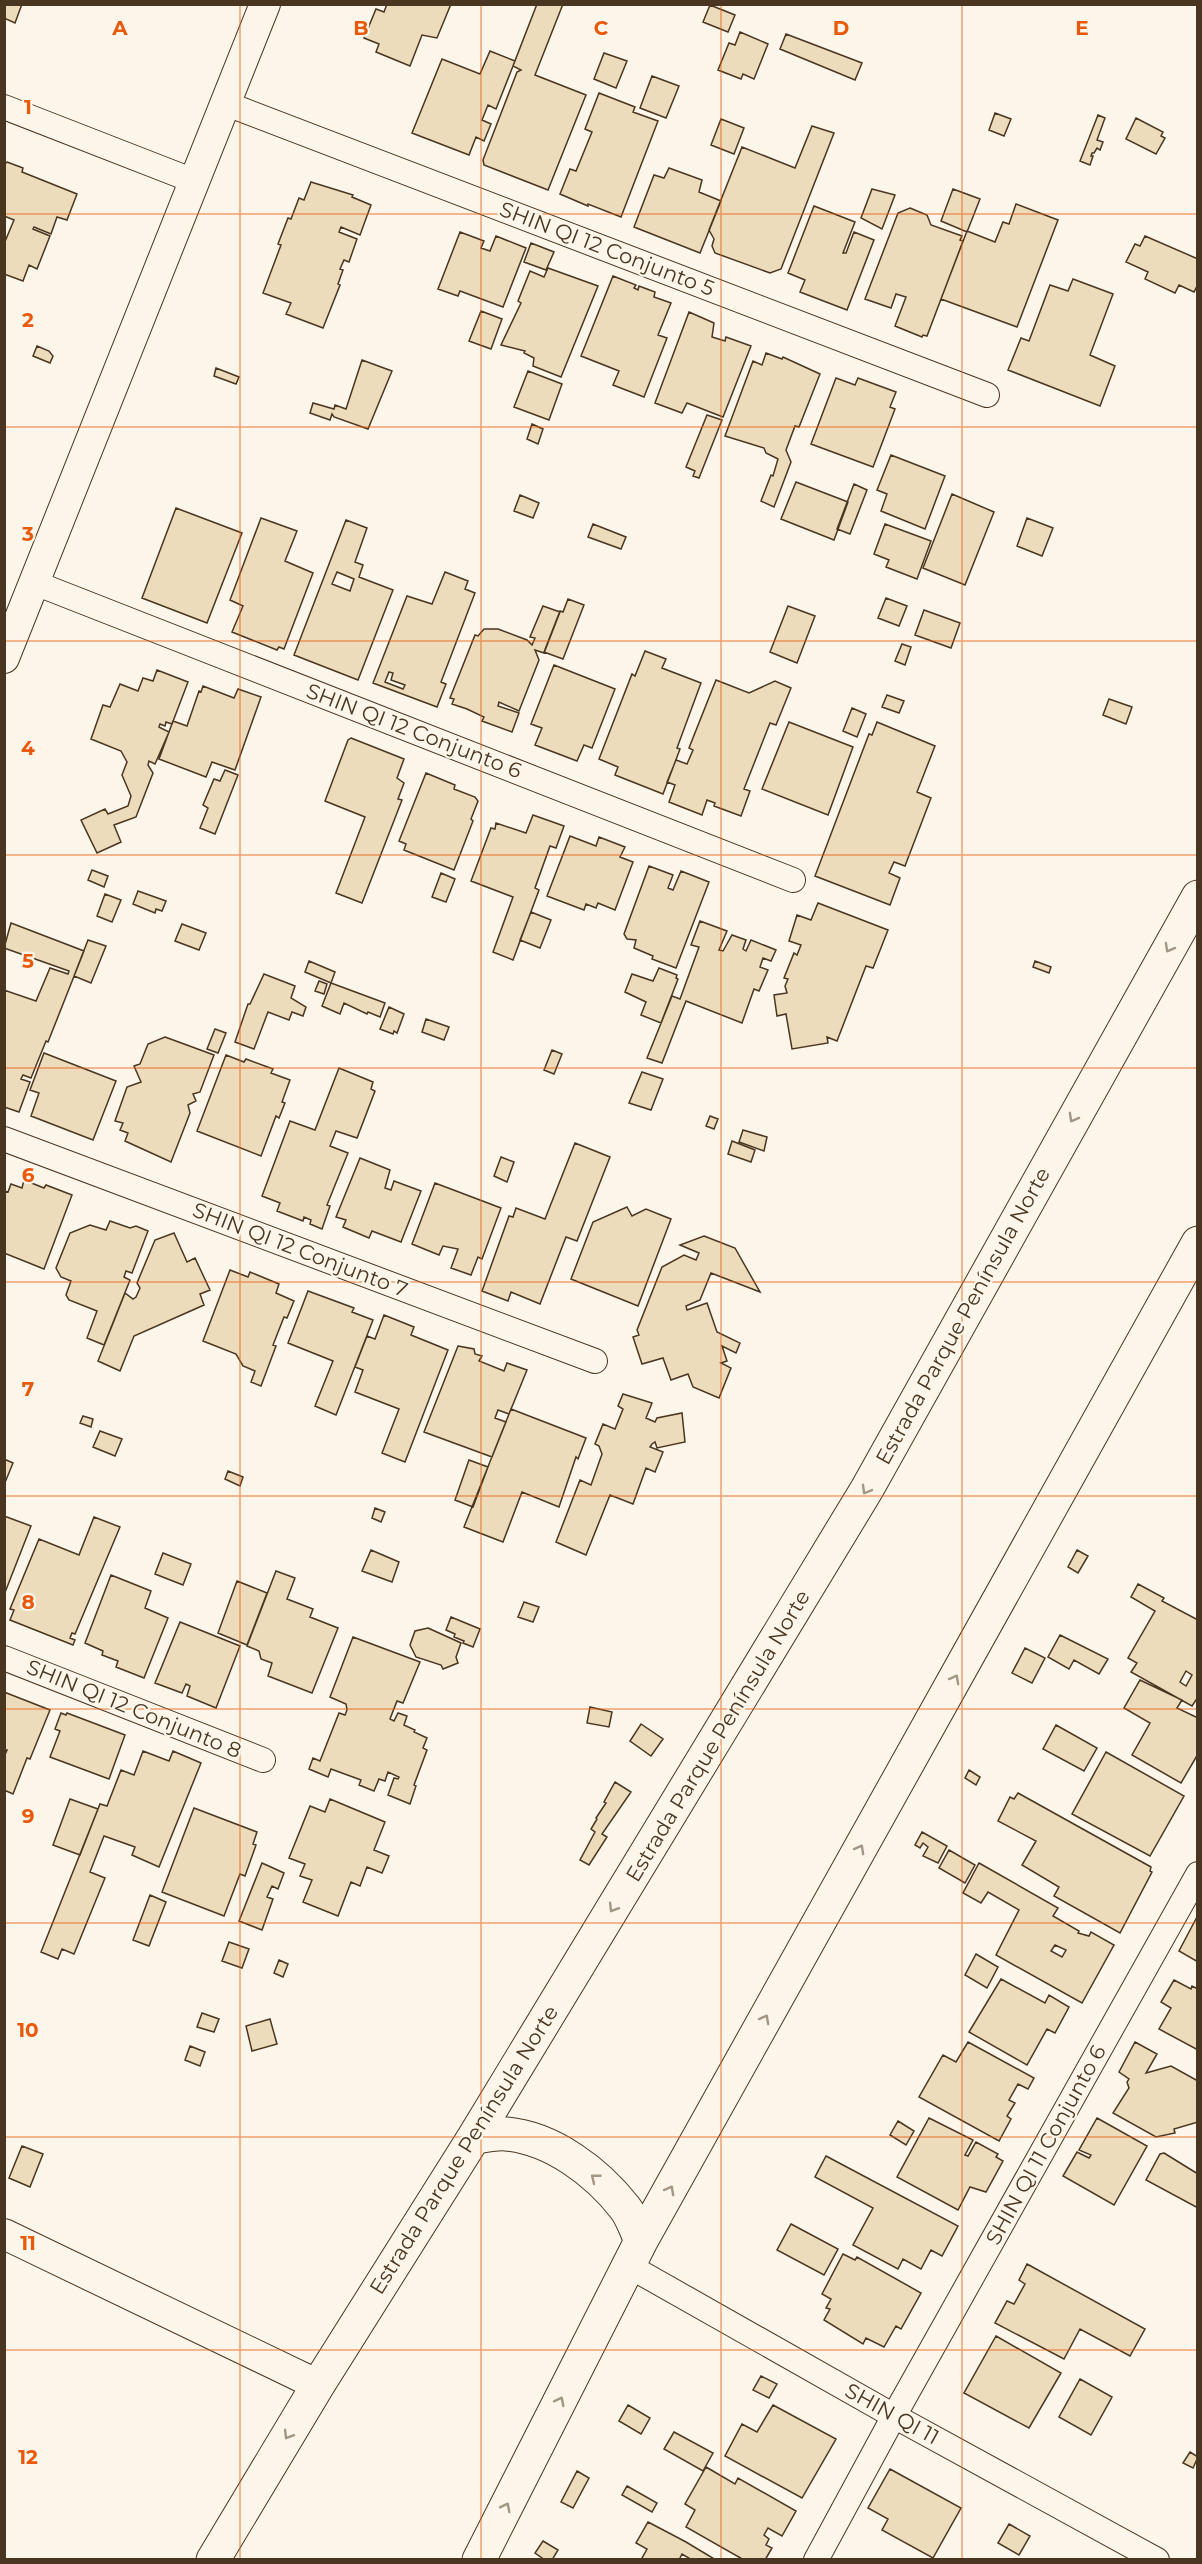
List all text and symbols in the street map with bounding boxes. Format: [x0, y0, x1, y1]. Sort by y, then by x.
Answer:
text: A [111, 16, 128, 40]
text: B [353, 16, 369, 40]
text: C [594, 16, 609, 40]
text: D [833, 16, 849, 40]
text: E [1075, 16, 1089, 40]
text: 1 [24, 95, 32, 119]
street label: SHIN QI 12 Conjunto 5 [496, 196, 718, 301]
text: 2 [22, 308, 34, 332]
text: 3 [21, 522, 34, 546]
street label: SHIN QI 12 Conjunto 6 [303, 678, 526, 783]
text: 4 [21, 736, 35, 760]
one-way arrow [1165, 942, 1176, 952]
text: 5 [22, 949, 34, 973]
one-way arrow [1069, 1112, 1080, 1122]
text: 6 [22, 1163, 35, 1187]
street label: Estrada Parque Península Norte [870, 1163, 1055, 1469]
street label: SHIN QI 12 Conjunto 7 [189, 1197, 411, 1302]
text: 7 [22, 1377, 34, 1401]
one-way arrow [862, 1484, 874, 1494]
street label: Estrada Parque Península Norte [620, 1585, 815, 1886]
text: 8 [21, 1590, 35, 1614]
street label: SHIN QI 12 Conjunto 8 [23, 1654, 245, 1763]
one-way arrow [948, 1675, 959, 1685]
text: 9 [22, 1804, 34, 1828]
one-way arrow [853, 1845, 864, 1855]
one-way arrow [608, 1902, 620, 1912]
street label: Estrada Parque Península Norte [364, 2001, 563, 2299]
one-way arrow [758, 2015, 769, 2026]
text: 10 [17, 2018, 39, 2042]
street label: SHIN QI 11 Conjunto 6 [980, 2040, 1111, 2249]
one-way arrow [591, 2174, 602, 2185]
one-way arrow [663, 2186, 674, 2196]
text: 11 [20, 2231, 36, 2255]
street label: SHIN QI 11 [841, 2378, 944, 2450]
one-way arrow [553, 2397, 564, 2407]
one-way arrow [283, 2429, 295, 2439]
text: 12 [18, 2445, 38, 2469]
one-way arrow [499, 2503, 510, 2514]

